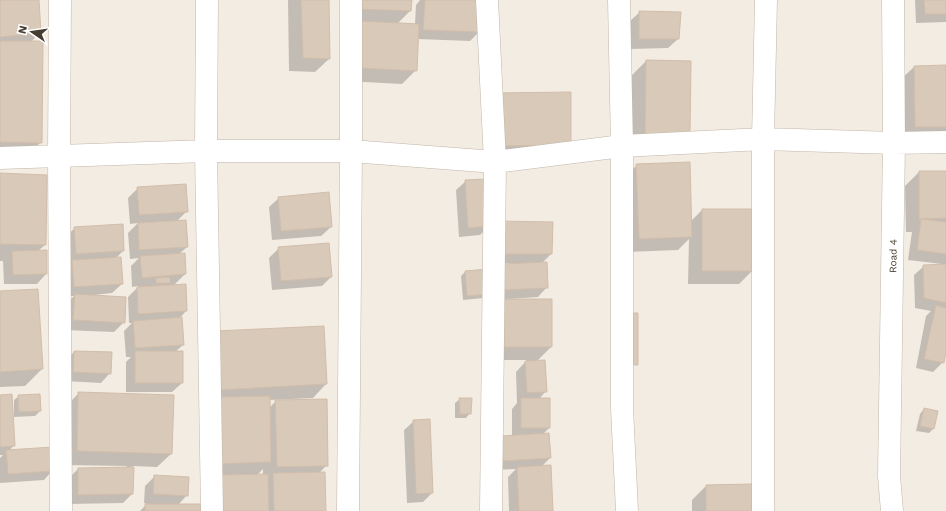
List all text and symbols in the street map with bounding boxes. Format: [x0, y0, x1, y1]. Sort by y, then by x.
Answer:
north arrow [12, 12, 52, 52]
text: N [15, 24, 30, 35]
street label: Road 4 [887, 239, 899, 273]

